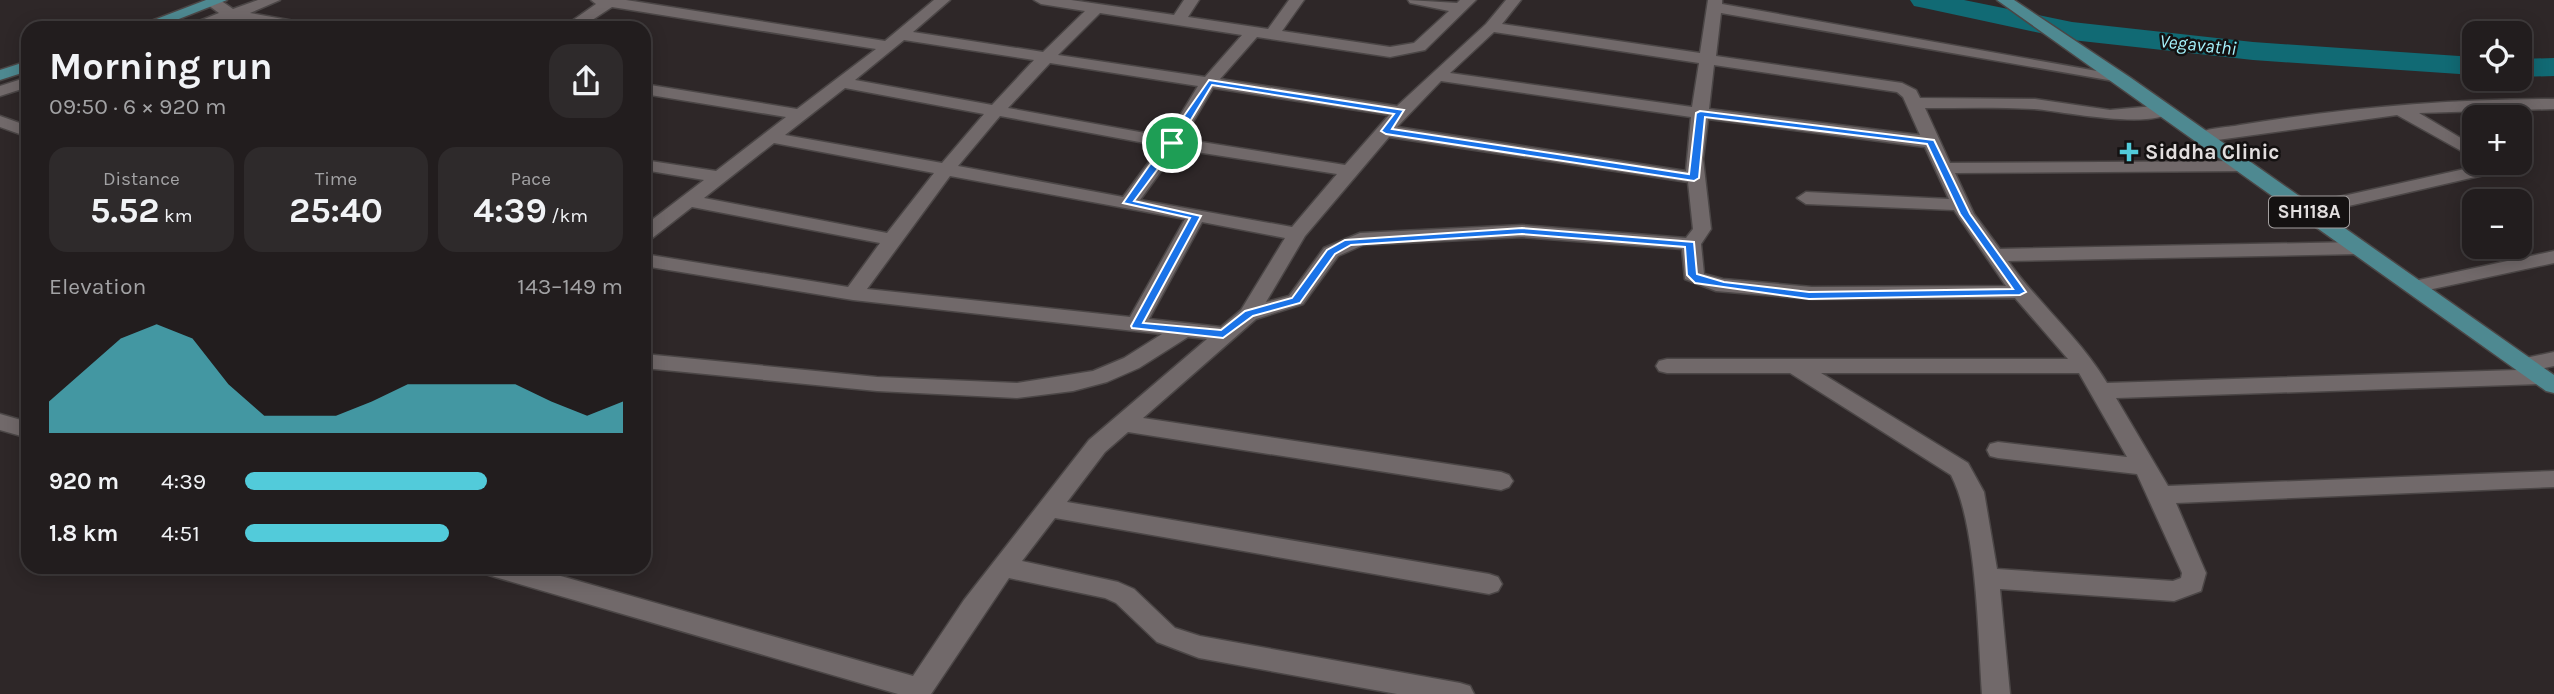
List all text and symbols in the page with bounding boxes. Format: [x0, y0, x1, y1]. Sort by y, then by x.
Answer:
map controls [2462, 21, 2532, 259]
button: locate [2462, 21, 2532, 91]
water label: Vegavathi [2158, 30, 2238, 60]
text: Morning run [49, 44, 273, 89]
button: share [549, 44, 623, 118]
text: 09:50 · 6 × 920 m [49, 93, 226, 120]
button: + [2462, 105, 2532, 175]
pin [1142, 113, 1202, 173]
icon: arrive [1153, 124, 1191, 162]
place label: Siddha Clinic [2145, 140, 2279, 164]
marker: Siddha Clinic [2119, 142, 2139, 162]
text: Distance [103, 168, 180, 190]
text: Time [315, 168, 357, 190]
text: Pace [510, 168, 551, 190]
button: − [2462, 189, 2532, 259]
text: 5.52 [90, 190, 160, 231]
text: 25:40 [289, 190, 383, 231]
text: 4:39 [473, 190, 547, 231]
road number: SH118A [2269, 196, 2349, 228]
text: km [160, 205, 193, 227]
text: /km [547, 205, 588, 227]
text: Elevation [49, 273, 146, 300]
text: 143–149 m [517, 273, 623, 300]
text: 920 m [49, 468, 119, 495]
text: 4:39 [161, 468, 206, 495]
text: 1.8 km [49, 520, 118, 547]
text: 4:51 [161, 520, 200, 547]

